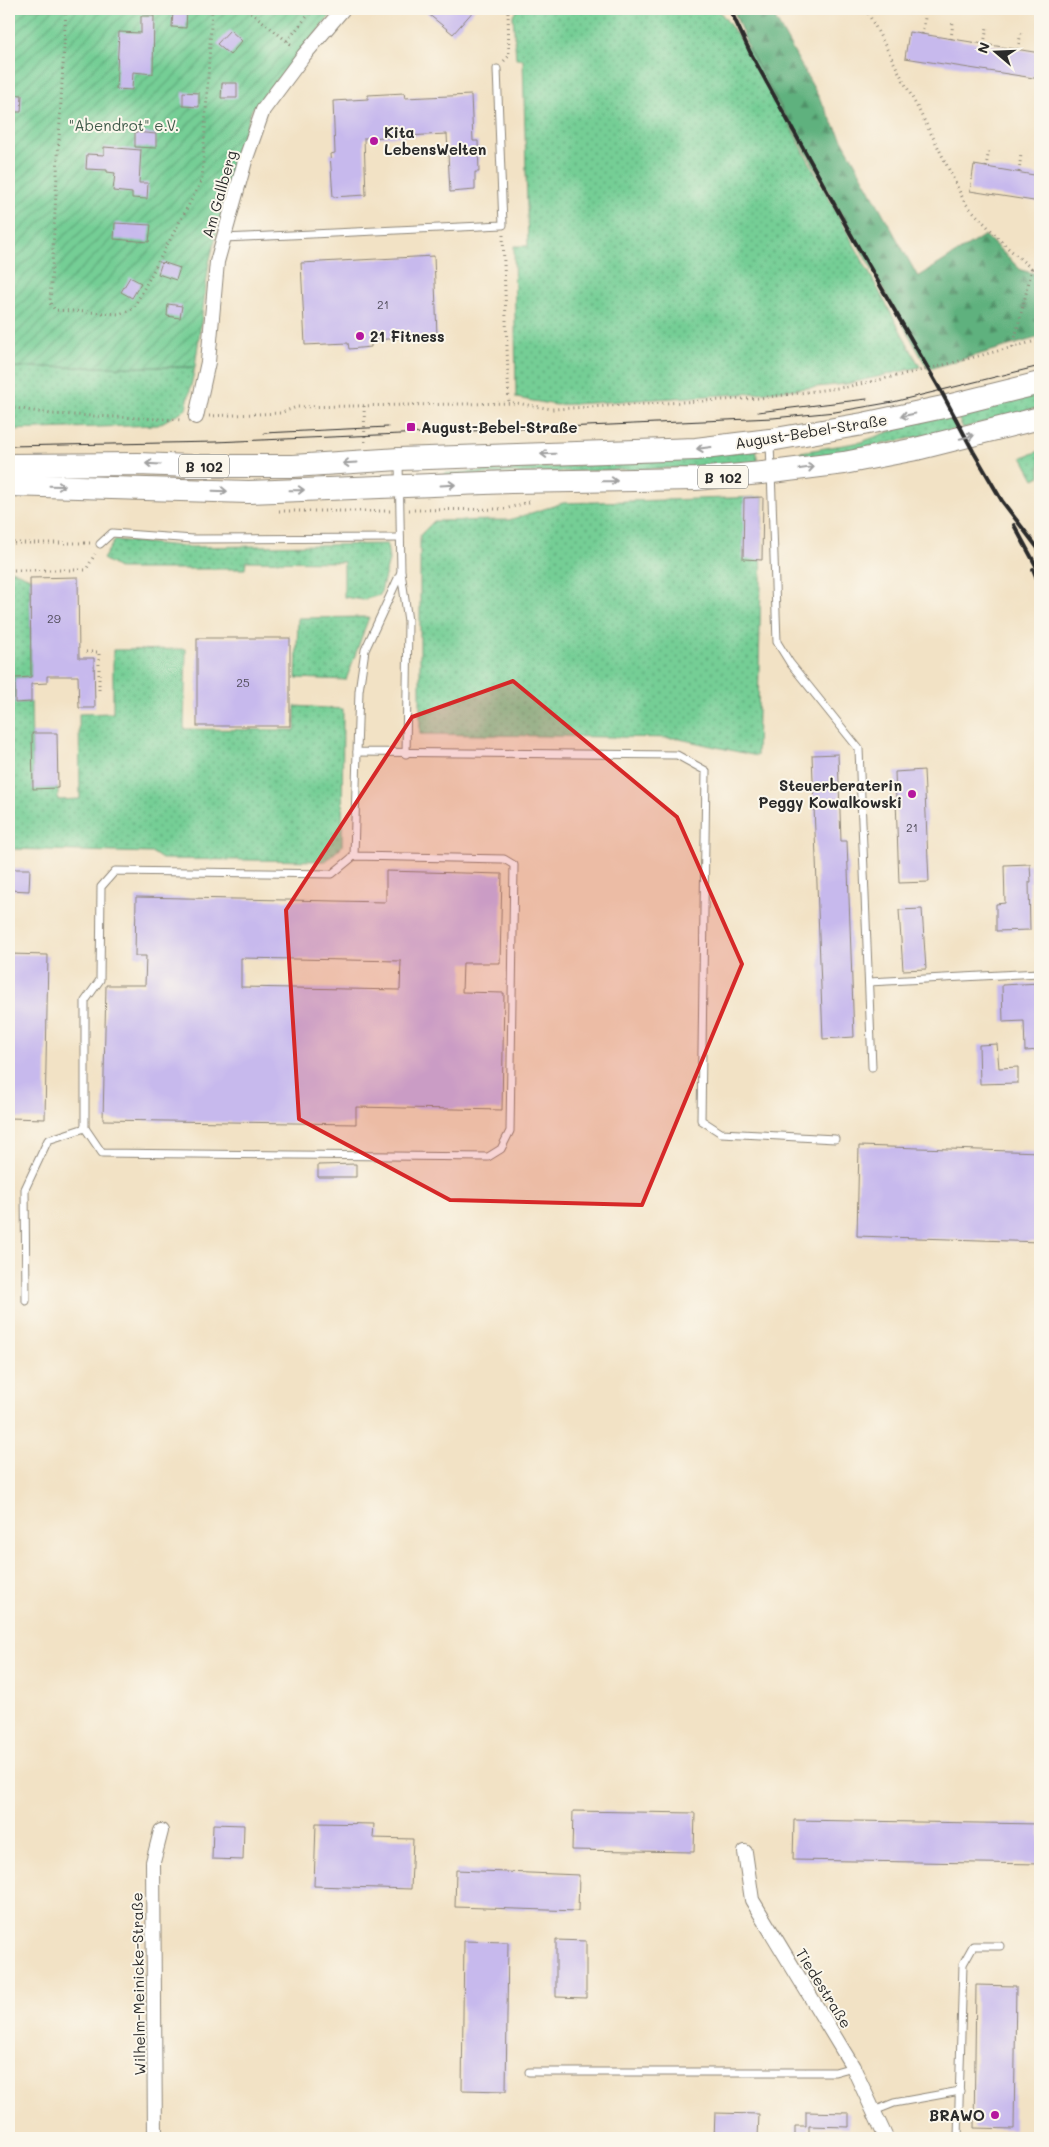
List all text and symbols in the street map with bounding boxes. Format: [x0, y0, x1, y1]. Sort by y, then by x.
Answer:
north arrow [972, 28, 1022, 78]
text: N [973, 39, 994, 56]
park label: "Abendrot" e.V. [69, 115, 179, 135]
place label: Kita LebensWelten [384, 122, 486, 159]
marker: Kita LebensWelten [368, 135, 380, 147]
street label: Am Gallberg [197, 148, 241, 240]
house number: 21 [377, 296, 389, 312]
place label: 21 Fitness [370, 326, 444, 346]
marker: 21 Fitness [354, 330, 366, 342]
street label: August-Bebel-Straße [733, 409, 889, 453]
one-way arrow [900, 411, 916, 420]
place label: August-Bebel-Straße [421, 417, 578, 437]
marker: August-Bebel-Straße [405, 421, 417, 433]
one-way arrow [958, 432, 974, 441]
one-way arrow [696, 443, 712, 453]
one-way arrow [540, 449, 556, 459]
road number: B 102 [179, 454, 229, 478]
one-way arrow [342, 458, 358, 467]
one-way arrow [145, 460, 161, 469]
one-way arrow [799, 462, 815, 472]
road number: B 102 [698, 466, 748, 488]
one-way arrow [602, 477, 618, 486]
one-way arrow [49, 481, 65, 491]
one-way arrow [440, 481, 456, 490]
one-way arrow [289, 485, 305, 495]
one-way arrow [212, 486, 228, 495]
house number: 29 [47, 610, 61, 626]
house number: 25 [236, 674, 250, 690]
place label: Steuerberaterin Peggy Kowalkowski [758, 775, 902, 812]
marker: Steuerberaterin Peggy Kowalkowski [906, 788, 918, 800]
house number: 21 [906, 819, 918, 835]
street label: Wilhelm-Meinicke-Straße [126, 1892, 150, 2076]
street label: Tiedestraße [792, 1944, 856, 2032]
place label: BRAWO [929, 2105, 985, 2125]
marker: BRAWO [989, 2109, 1001, 2121]

